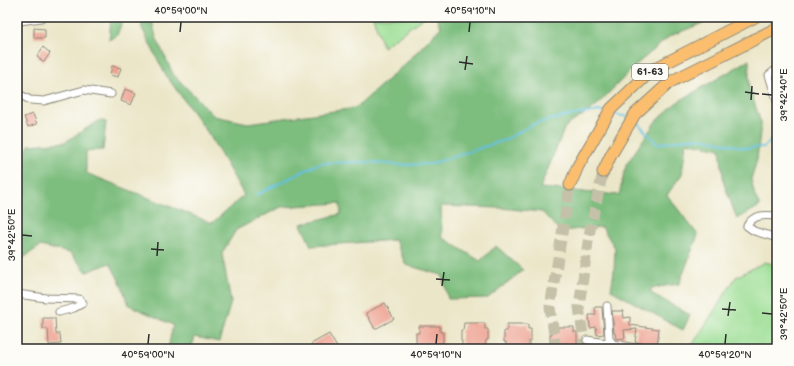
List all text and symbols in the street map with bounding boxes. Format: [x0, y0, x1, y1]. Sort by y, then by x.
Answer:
text: 40°59'00"N [154, 5, 208, 17]
text: 40°59'10"N [444, 5, 496, 17]
road number: 61-63 [632, 64, 668, 80]
text: 39°42'40"E [778, 68, 790, 122]
text: 39°42'50"E [6, 208, 18, 261]
text: 39°42'50"E [778, 287, 790, 340]
text: 40°59'00"N [121, 349, 175, 361]
text: 40°59'10"N [410, 349, 462, 361]
text: 40°59'20"N [698, 349, 752, 361]

